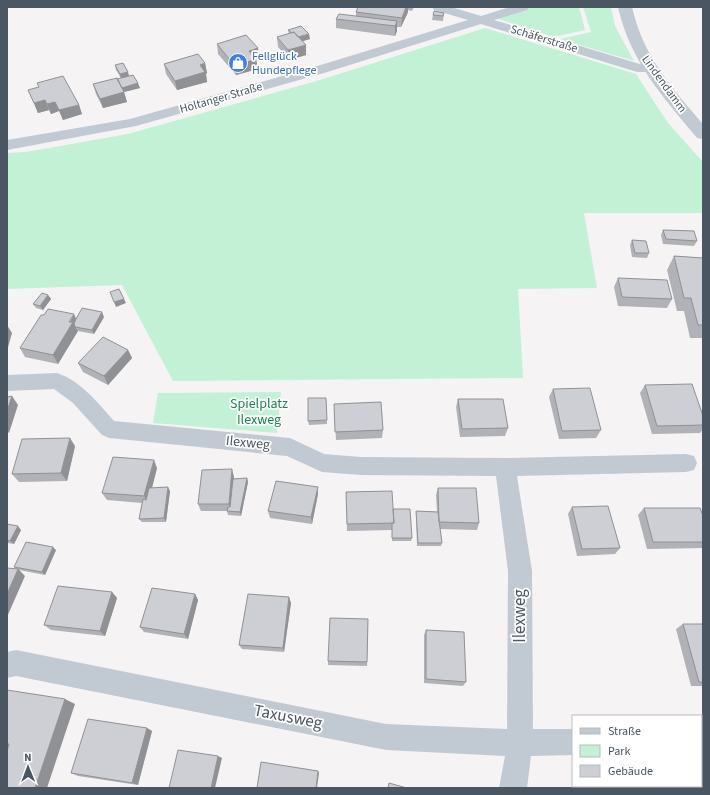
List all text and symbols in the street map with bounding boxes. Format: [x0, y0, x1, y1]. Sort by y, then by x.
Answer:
street label: Schäferstraße [508, 21, 580, 57]
place label: Fellglück Hundepflege [252, 48, 316, 79]
shop icon: Fellglück Hundepflege [227, 52, 249, 74]
street label: Lindendamm [637, 52, 691, 116]
street label: Holtanger Straße [178, 78, 264, 118]
park label: Spielplatz Ilexweg [230, 394, 288, 430]
street label: Ilexweg [225, 431, 271, 455]
street label: Ilexweg [508, 589, 532, 643]
street label: Taxusweg [252, 699, 325, 735]
legend [572, 715, 702, 787]
text: Straße [608, 723, 641, 740]
text: Park [608, 743, 630, 760]
north arrow [8, 747, 48, 787]
text: N [24, 750, 32, 765]
text: Gebäude [608, 763, 653, 780]

